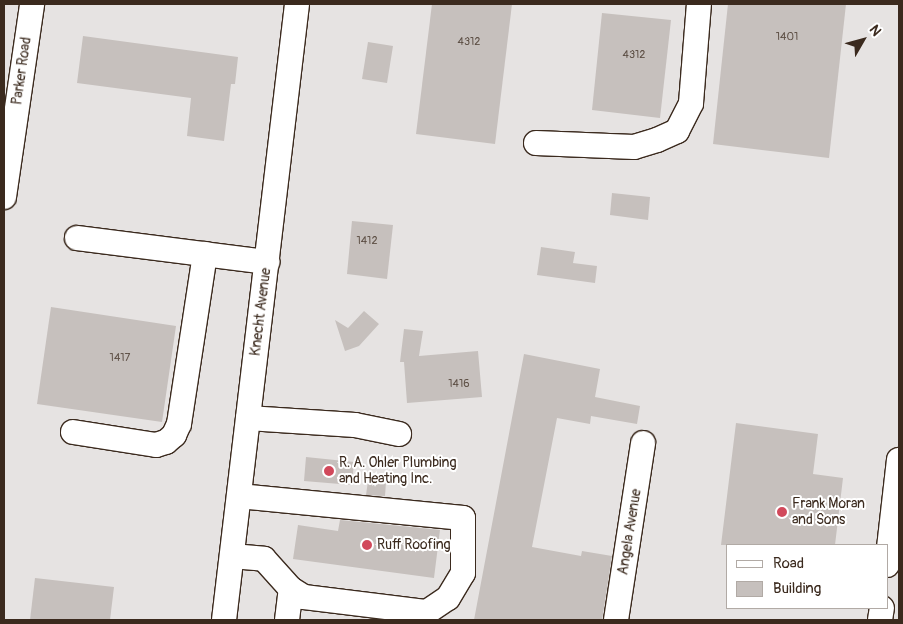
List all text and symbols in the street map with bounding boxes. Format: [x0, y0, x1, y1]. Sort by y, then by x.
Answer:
north arrow [838, 15, 888, 65]
text: N [866, 21, 885, 39]
house number: 1401 [776, 30, 798, 44]
house number: 4312 [458, 35, 480, 49]
street label: Parker Road [9, 36, 35, 106]
house number: 4312 [623, 48, 645, 62]
house number: 1412 [356, 234, 378, 248]
street label: Knecht Avenue [247, 267, 275, 357]
house number: 1417 [110, 351, 130, 365]
house number: 1416 [448, 377, 470, 391]
place label: R. A. Ohler Plumbing and Heating Inc. [339, 455, 456, 488]
marker: R. A. Ohler Plumbing and Heating Inc. [323, 465, 335, 477]
street label: Angela Avenue [615, 488, 645, 576]
place label: Frank Moran and Sons [792, 496, 865, 528]
marker: Frank Moran and Sons [776, 506, 788, 518]
place label: Ruff Roofing [377, 537, 451, 553]
marker: Ruff Roofing [361, 539, 373, 551]
legend [726, 544, 888, 609]
text: Road [773, 554, 804, 573]
text: Building [773, 579, 821, 598]

